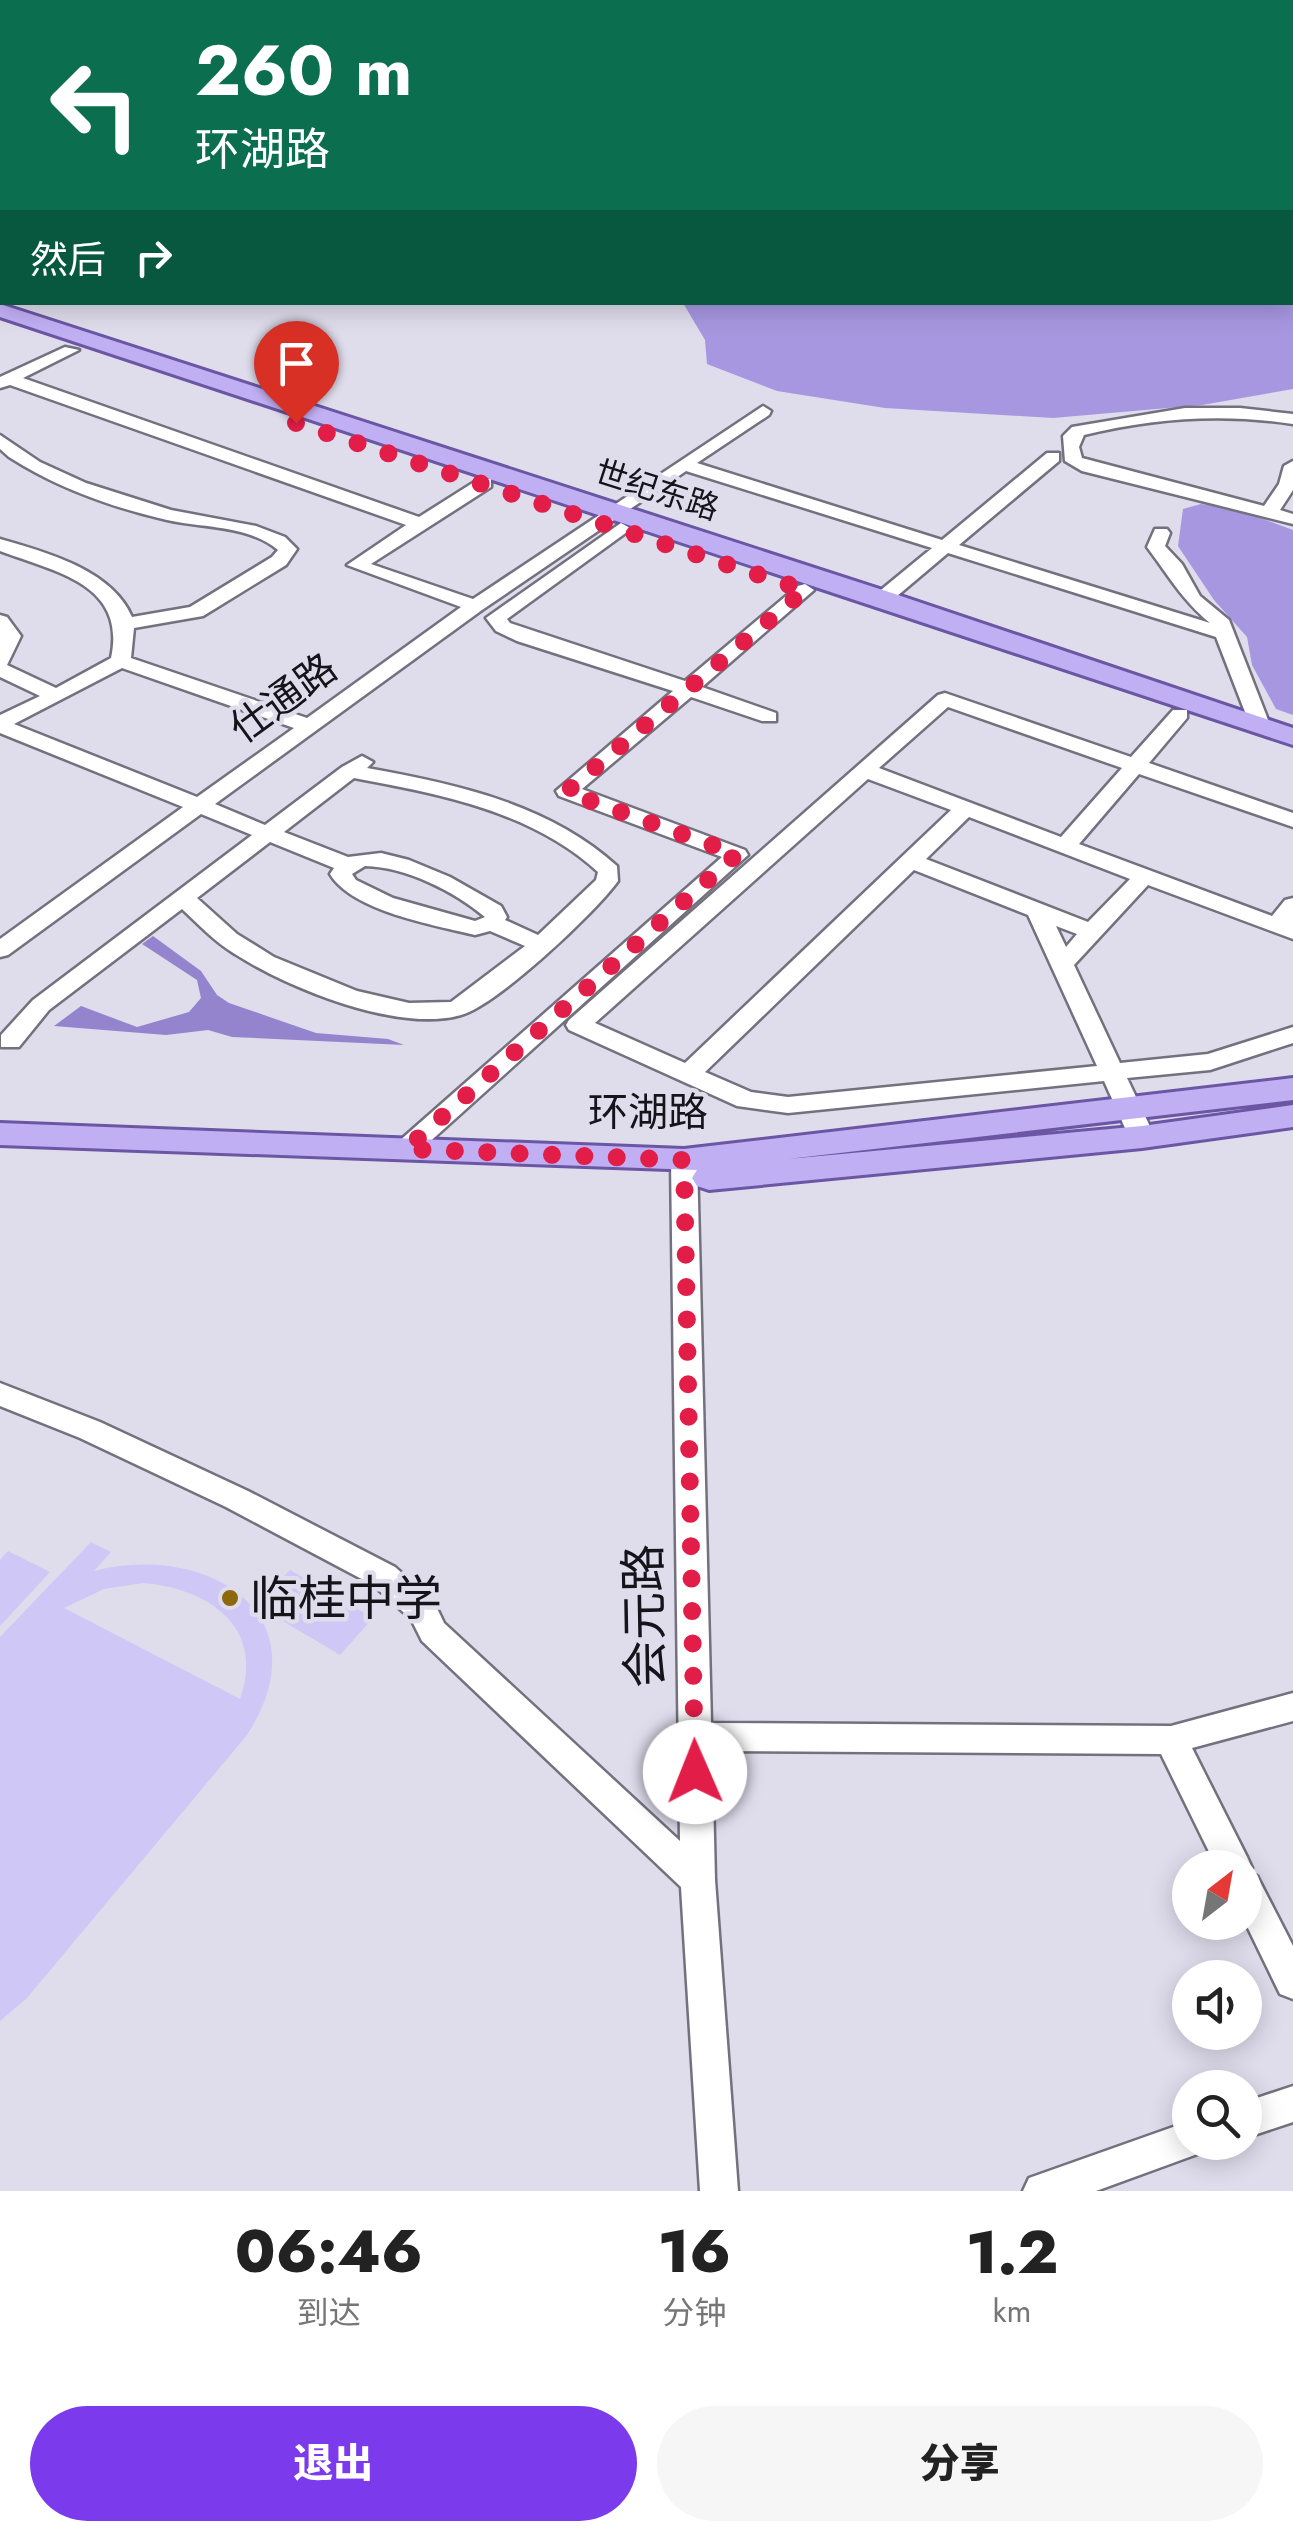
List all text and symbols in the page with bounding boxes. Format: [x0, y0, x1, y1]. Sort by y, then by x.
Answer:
text: 260 m [195, 20, 413, 121]
icon: left [30, 40, 160, 170]
text: 环湖路 [195, 117, 330, 182]
icon: right [126, 230, 181, 285]
text: 然后 [30, 232, 106, 287]
pin [254, 321, 339, 424]
icon: arrive [269, 336, 324, 391]
street label: 世纪东路 [589, 448, 725, 532]
street label: 仕通路 [217, 639, 349, 757]
street label: 环湖路 [588, 1083, 708, 1141]
street label: 会元路 [609, 1543, 680, 1689]
place label: 临桂中学 [250, 1564, 442, 1633]
marker: 临桂中学 [219, 1587, 241, 1609]
position arrow [643, 1720, 747, 1824]
north arrow [1172, 1850, 1262, 1940]
map controls [1172, 1850, 1262, 2160]
button: sound [1172, 1960, 1262, 2050]
button: search [1172, 2070, 1262, 2160]
text: 06:46 [235, 2208, 423, 2295]
text: 16 [658, 2208, 731, 2295]
text: 1.2 [966, 2209, 1058, 2296]
text: km [993, 2288, 1032, 2334]
text: 到达 [297, 2290, 361, 2336]
text: 分钟 [662, 2290, 726, 2336]
button: 退出 [30, 2406, 637, 2521]
button: 分享 [657, 2406, 1263, 2521]

